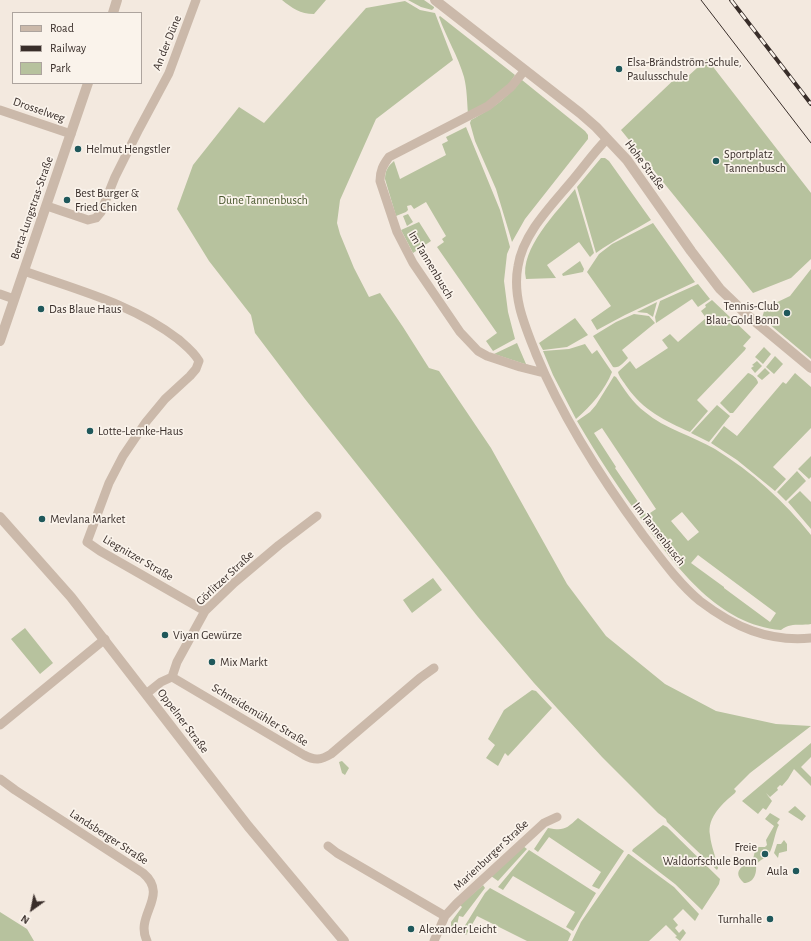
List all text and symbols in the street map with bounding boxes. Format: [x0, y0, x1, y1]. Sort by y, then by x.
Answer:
legend [12, 12, 142, 84]
street label: An der Düne [149, 13, 185, 73]
text: Road [50, 22, 74, 34]
text: Railway [50, 42, 86, 54]
place label: Elsa-Brändström-Schule, Paulusschule [627, 55, 741, 83]
text: Park [50, 62, 71, 74]
marker: Elsa-Brändström-Schule, Paulusschule [614, 64, 624, 74]
street label: Drosselweg [11, 94, 67, 126]
street label: Hohe Straße [622, 137, 668, 193]
place label: Helmut Hengstler [86, 142, 170, 156]
marker: Helmut Hengstler [73, 144, 83, 154]
place label: Sportplatz Tannenbusch [724, 147, 786, 175]
street label: Berta-Lungstras-Straße [8, 155, 56, 261]
marker: Sportplatz Tannenbusch [711, 156, 721, 166]
place label: Best Burger & Fried Chicken [75, 186, 139, 214]
park label: Düne Tannenbusch [218, 193, 308, 207]
marker: Best Burger & Fried Chicken [62, 195, 72, 205]
street label: Im Tannenbusch [405, 228, 457, 302]
place label: Tennis-Club Blau-Gold Bonn [706, 299, 779, 327]
place label: Das Blaue Haus [49, 302, 121, 316]
marker: Das Blaue Haus [36, 304, 46, 314]
marker: Tennis-Club Blau-Gold Bonn [782, 308, 792, 318]
place label: Lotte-Lemke-Haus [98, 424, 183, 438]
marker: Lotte-Lemke-Haus [85, 426, 95, 436]
street label: Im Tannenbusch [630, 499, 688, 569]
place label: Mevlana Market [50, 512, 125, 526]
marker: Mevlana Market [37, 514, 47, 524]
street label: Liegnitzer Straße [100, 532, 176, 584]
street label: Görlitzer Straße [193, 548, 257, 608]
place label: Viyan Gewürze [173, 628, 242, 642]
marker: Viyan Gewürze [160, 630, 170, 640]
place label: Mix Markt [220, 655, 268, 669]
marker: Mix Markt [207, 657, 217, 667]
street label: Schneidemühler Straße [209, 681, 311, 749]
street label: Oppelner Straße [154, 686, 212, 756]
street label: Landsberger Straße [67, 806, 151, 868]
street label: Marienburger Straße [450, 816, 532, 894]
place label: Freie Waldorfschule Bonn [663, 840, 757, 868]
marker: Freie Waldorfschule Bonn [760, 849, 770, 859]
place label: Aula [767, 864, 788, 878]
marker: Aula [791, 866, 801, 876]
north arrow [12, 889, 52, 929]
place label: Turnhalle [718, 912, 762, 926]
text: N [19, 913, 31, 926]
marker: Turnhalle [765, 914, 775, 924]
place label: Alexander Leicht [419, 922, 497, 936]
marker: Alexander Leicht [406, 924, 416, 934]

